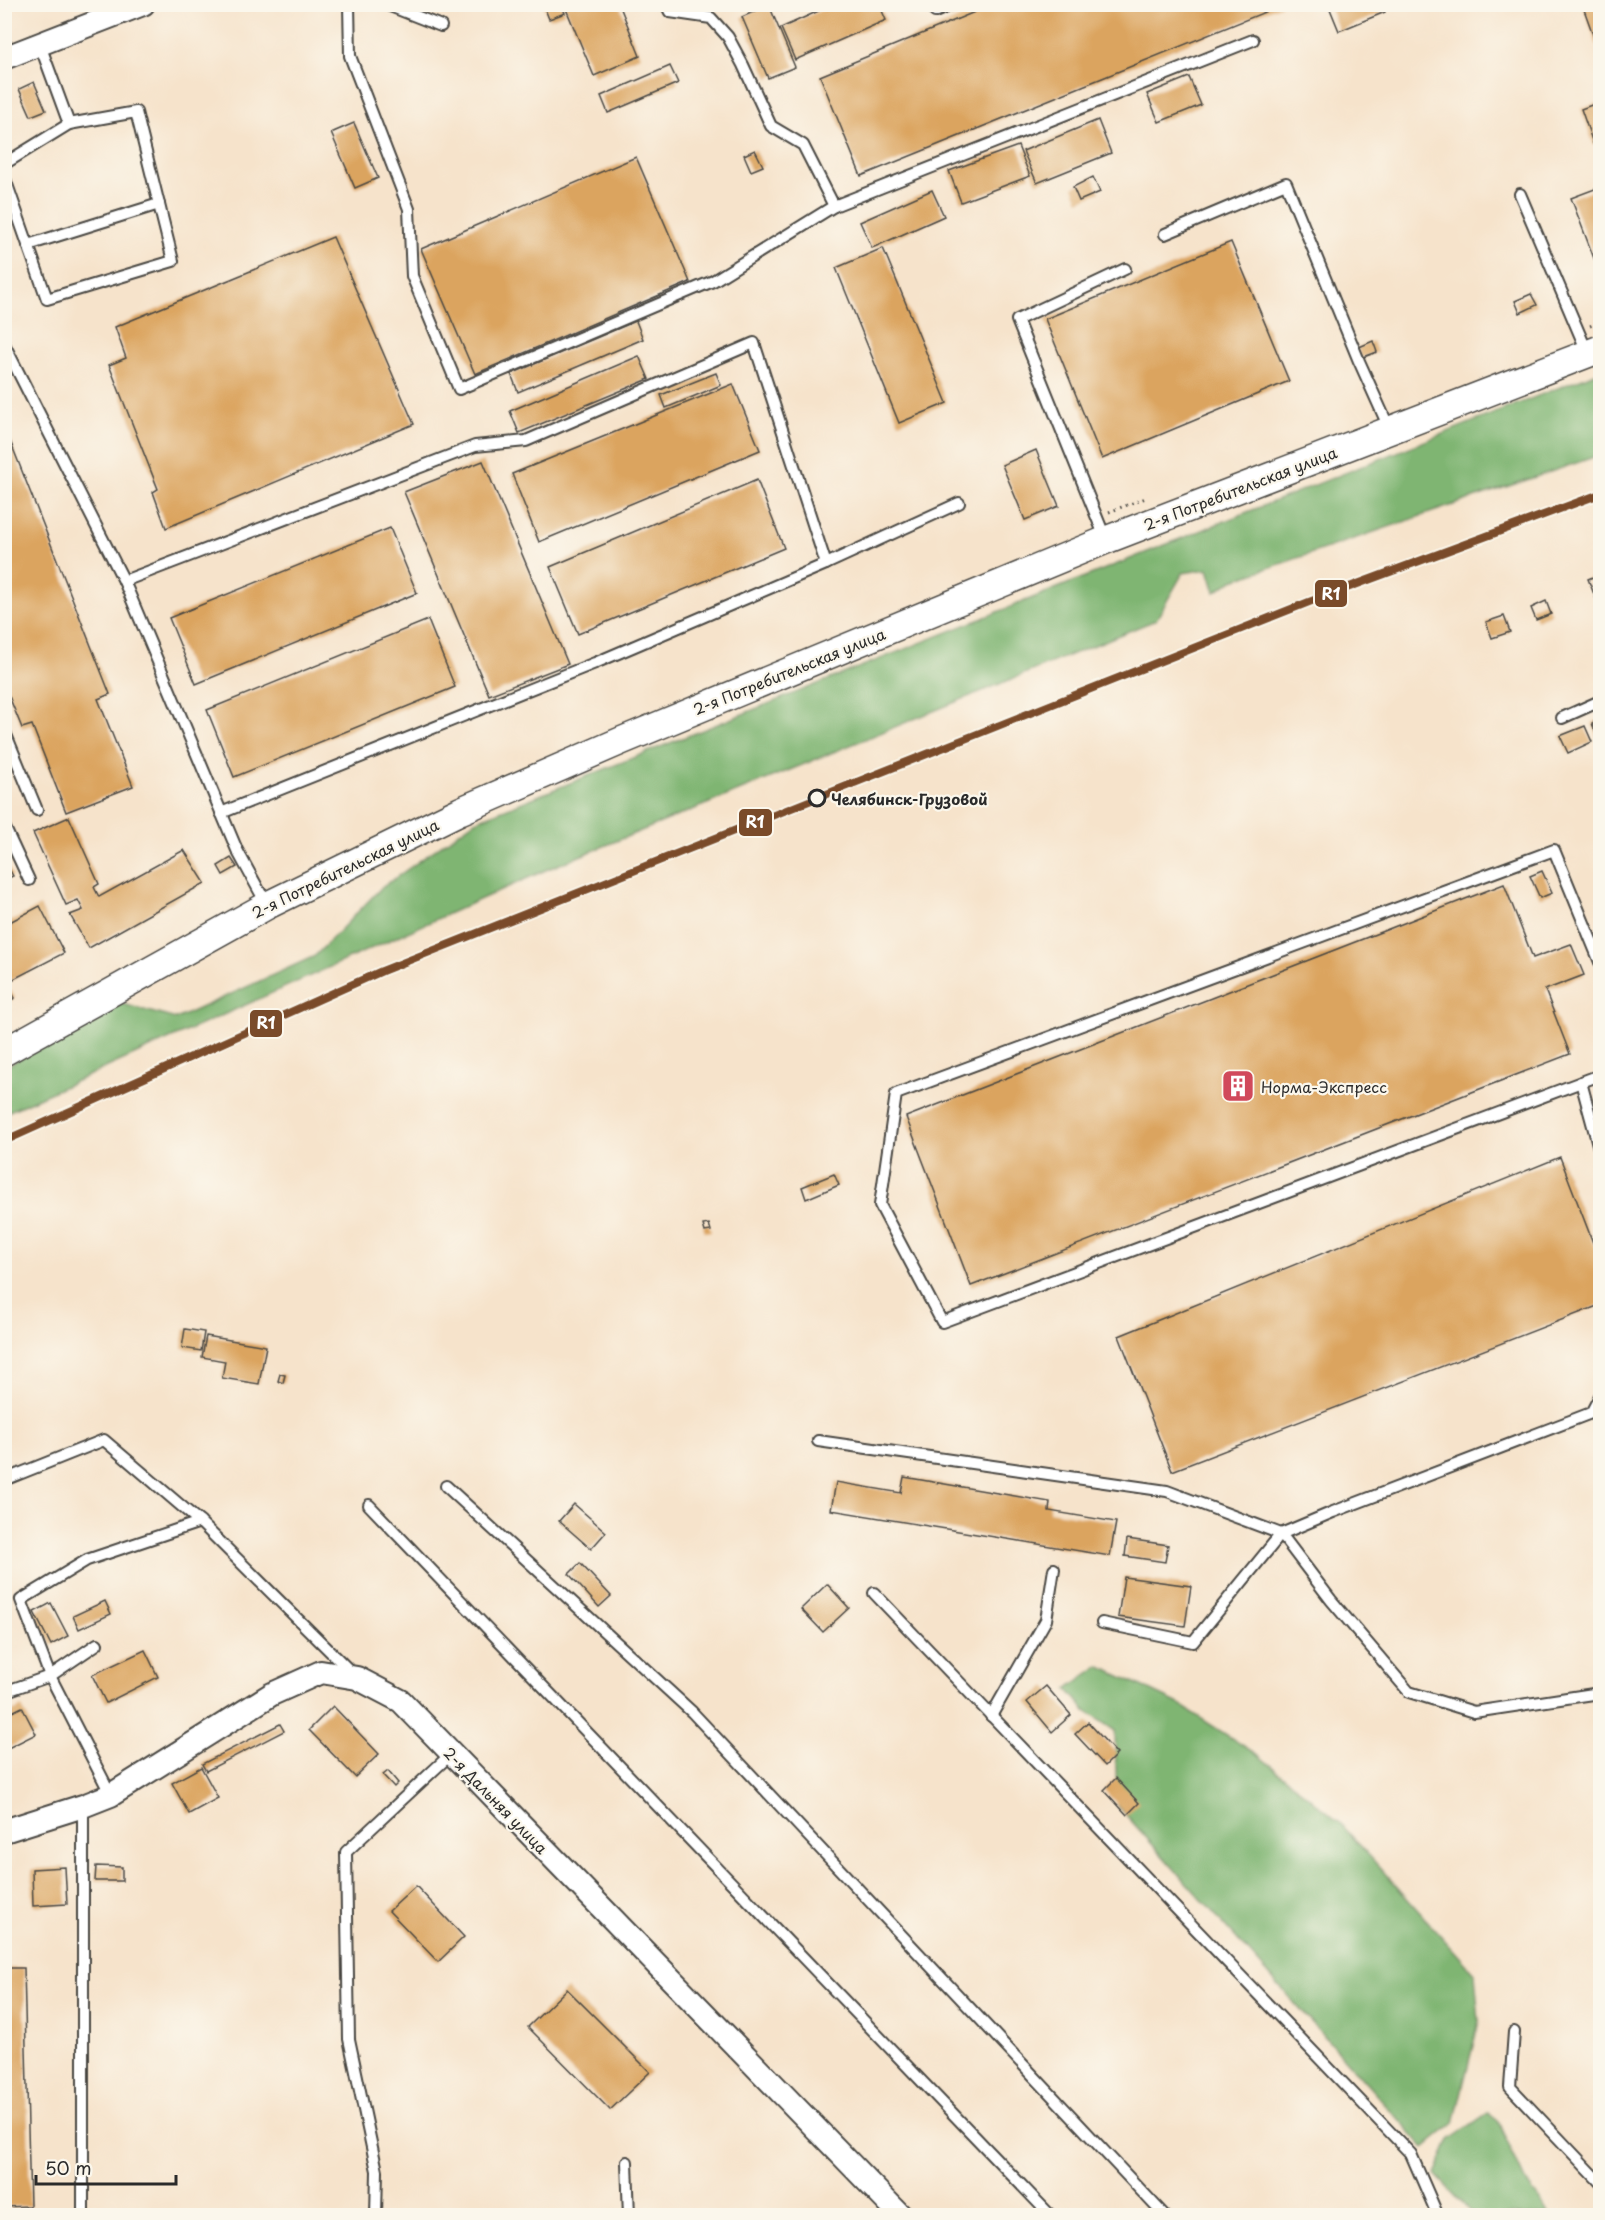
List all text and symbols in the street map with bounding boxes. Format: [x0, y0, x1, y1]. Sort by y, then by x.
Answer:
street label: 2-я Потребительская улица [1140, 440, 1341, 536]
line badge: R1 [1314, 579, 1348, 608]
text: R1 [1322, 581, 1341, 605]
street label: 2-я Потребительская улица [689, 622, 889, 720]
place label: Челябинск-Грузовой [831, 787, 988, 810]
marker: Челябинск-Грузовой [808, 789, 826, 807]
line badge: R1 [738, 808, 773, 837]
text: R1 [746, 809, 765, 833]
street label: 2-я Потребительская улица [248, 812, 443, 923]
line badge: R1 [249, 1009, 283, 1038]
text: R1 [257, 1010, 276, 1034]
building icon: Норма-Экспресс [1220, 1068, 1256, 1104]
place label: Норма-Экспресс [1261, 1075, 1387, 1098]
street label: 2-я Дальняя улица [439, 1741, 554, 1859]
scale bar [36, 2148, 176, 2186]
text: 50 m [45, 2154, 92, 2181]

